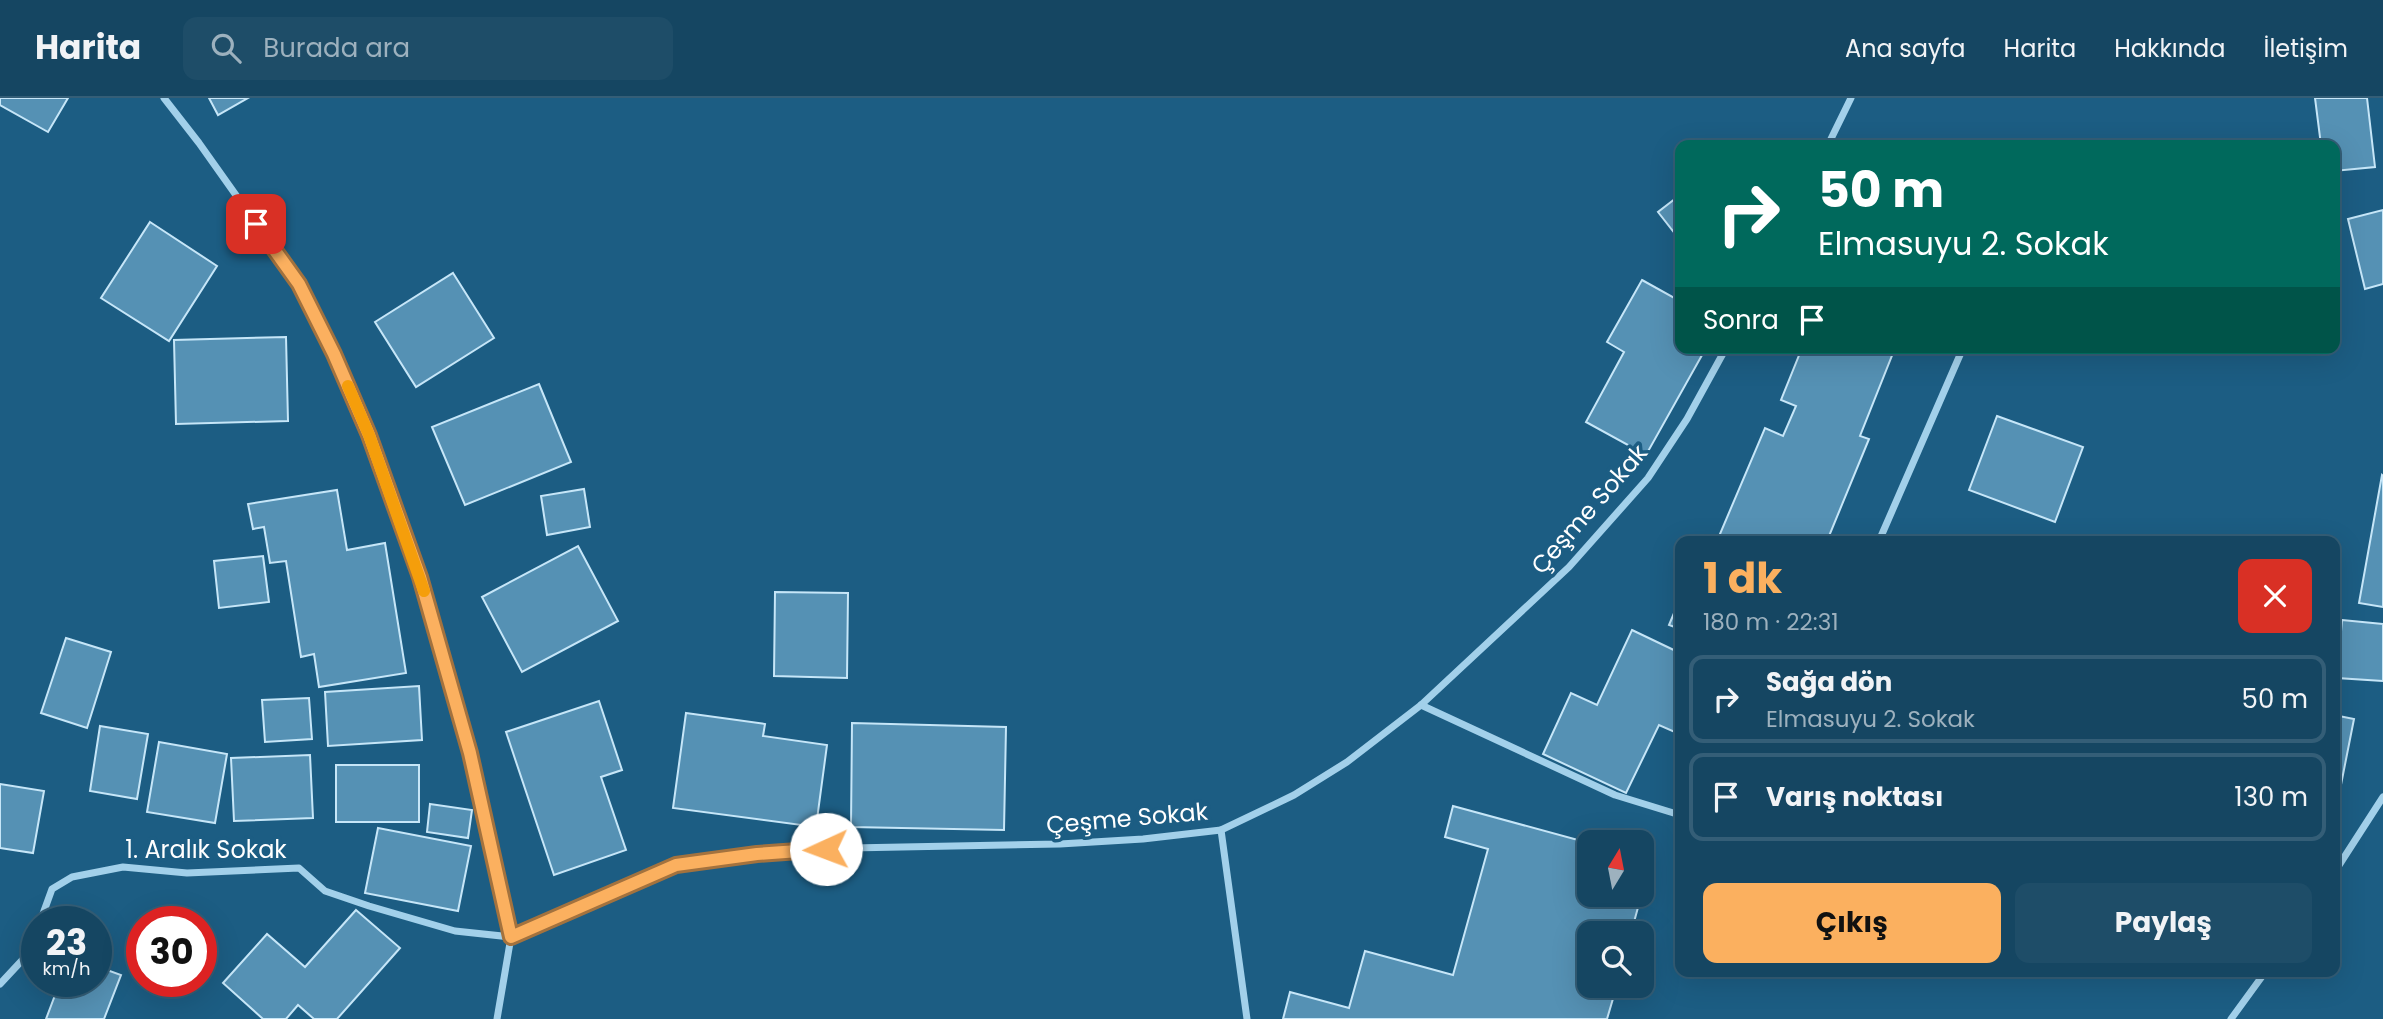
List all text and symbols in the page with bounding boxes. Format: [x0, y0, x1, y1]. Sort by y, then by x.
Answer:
search box [183, 17, 673, 80]
text: Harita [35, 24, 141, 71]
icon: search [207, 29, 245, 67]
text: Burada ara [263, 30, 410, 66]
text: Ana sayfa [1845, 32, 1966, 65]
text: Harita [2004, 32, 2076, 65]
text: Hakkında [2114, 32, 2226, 65]
text: İletişim [2264, 32, 2348, 65]
text: 50 m [1818, 156, 1944, 224]
icon: right [1703, 168, 1794, 259]
pin [226, 194, 286, 254]
icon: arrive [237, 205, 275, 243]
text: Elmasuyu 2. Sokak [1818, 221, 2109, 266]
icon: arrive [1793, 301, 1831, 339]
text: Sonra [1703, 302, 1779, 338]
street label: Çeşme Sokak [1523, 436, 1655, 581]
text: 1 dk [1703, 549, 1782, 608]
button: close [2238, 559, 2312, 633]
text: 180 m · 22:31 [1703, 606, 1839, 638]
text: Sağa dön [1766, 664, 1892, 700]
icon: right [1707, 680, 1745, 718]
text: 50 m [2242, 681, 2308, 717]
text: Elmasuyu 2. Sokak [1766, 703, 1975, 735]
icon: arrive [1707, 778, 1745, 816]
text: Varış noktası [1766, 779, 1943, 815]
text: 130 m [2234, 779, 2308, 815]
street label: Çeşme Sokak [1045, 794, 1210, 842]
position arrow [789, 812, 863, 886]
north arrow [1577, 830, 1654, 906]
map controls [1577, 830, 1654, 998]
street label: 1. Aralık Sokak [125, 833, 287, 866]
button: Çıkış [1703, 883, 2001, 963]
button: Paylaş [2015, 883, 2312, 963]
speed limit sign: 30 [126, 906, 217, 997]
text: 23 [46, 918, 87, 967]
button: search [1577, 921, 1654, 998]
text: km/h [43, 956, 90, 981]

